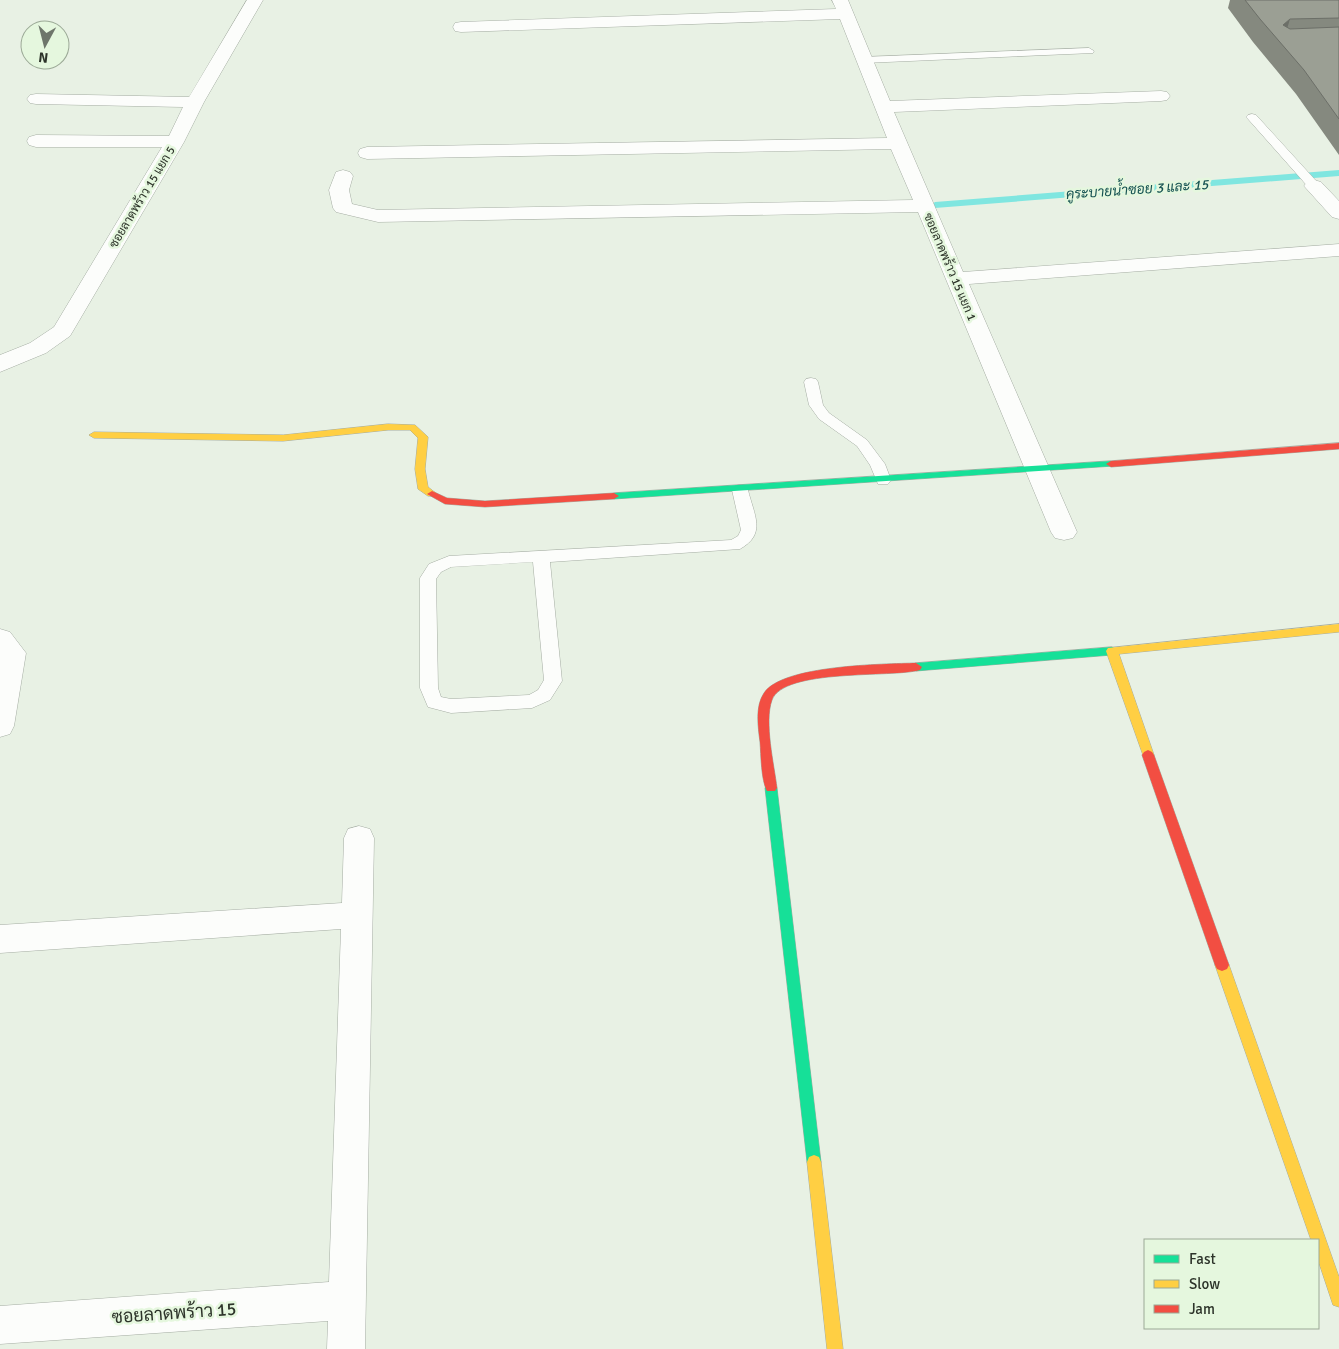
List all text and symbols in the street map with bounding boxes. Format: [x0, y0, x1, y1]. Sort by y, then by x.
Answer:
north arrow [20, 20, 70, 70]
text: N [38, 48, 49, 66]
street label: ซอยลาดพร้าว 15 แยก 5 [106, 144, 179, 251]
water label: คูระบายน้ำซอย 3 และ 15 [1065, 172, 1210, 204]
street label: ซอยลาดพร้าว 15 แยก 1 [920, 211, 979, 323]
legend [1144, 1239, 1319, 1329]
text: Fast [1189, 1250, 1216, 1268]
text: Slow [1189, 1275, 1220, 1293]
street label: ซอยลาดพร้าว 15 [111, 1297, 237, 1328]
text: Jam [1189, 1300, 1215, 1318]

